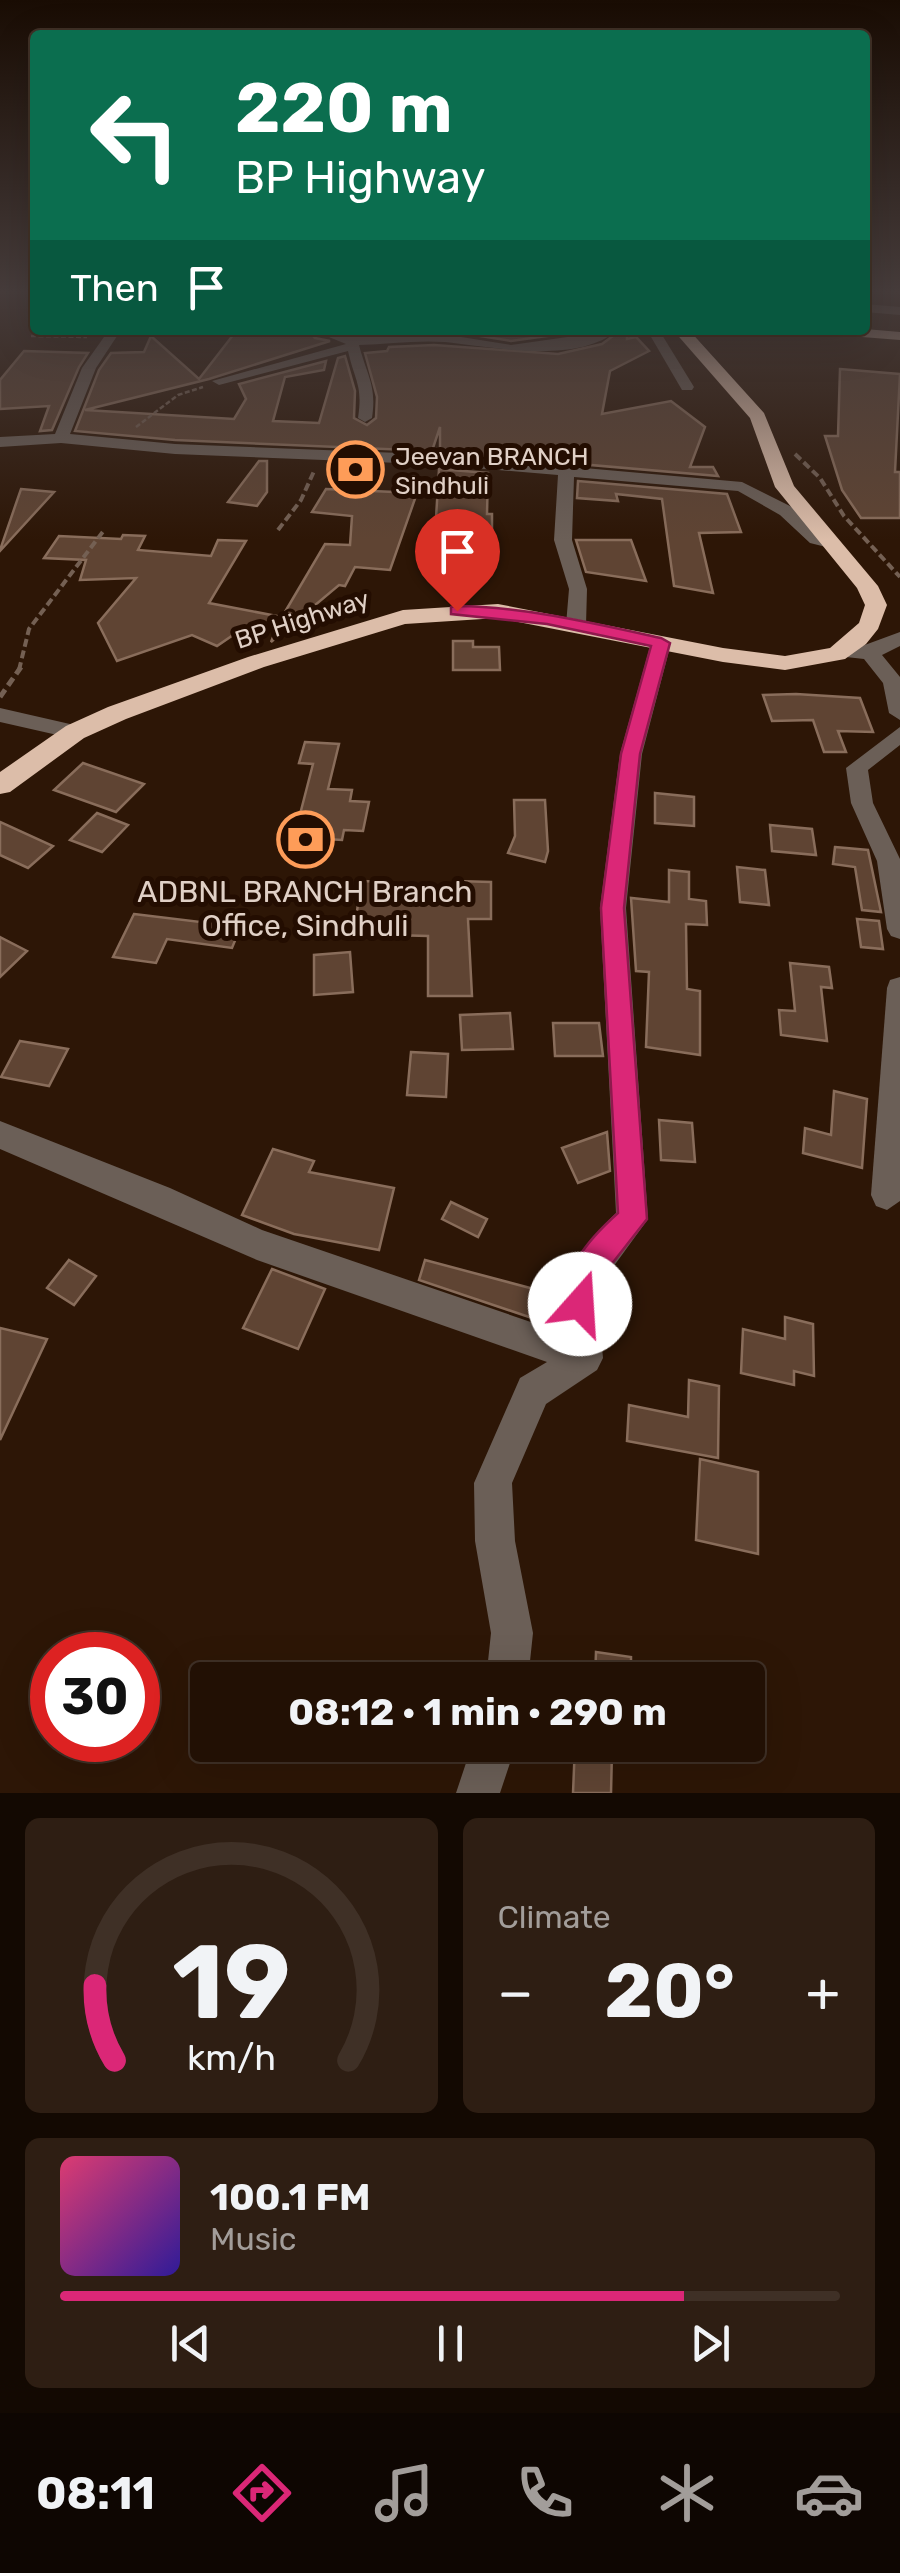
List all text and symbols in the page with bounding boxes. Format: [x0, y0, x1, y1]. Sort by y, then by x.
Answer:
text: 220 m [235, 67, 453, 150]
icon: left [70, 70, 200, 200]
text: BP Highway [235, 151, 486, 204]
icon: arrive [179, 260, 234, 315]
text: Then [70, 265, 159, 311]
bank icon: Jeevan BRANCH Sindhuli [326, 440, 386, 500]
place label: Jeevan BRANCH Sindhuli [395, 442, 589, 500]
pin [415, 509, 500, 612]
icon: arrive [430, 524, 485, 579]
street label: BP Highway [231, 584, 373, 655]
bank icon: ADBNL BRANCH Branch Office, Sindhuli [275, 809, 335, 869]
place label: ADBNL BRANCH Branch Office, Sindhuli [137, 874, 473, 944]
position arrow [528, 1252, 632, 1356]
speed limit sign: 30 [30, 1632, 160, 1762]
text: 08:12 · 1 min · 290 m [288, 1689, 667, 1735]
text: Climate [498, 1898, 611, 1936]
text: 19 [172, 1921, 290, 2044]
text: 20° [604, 1947, 735, 2036]
text: − [498, 1960, 533, 2025]
text: + [806, 1960, 840, 2025]
text: km/h [187, 2037, 276, 2079]
text: 100.1 FM [210, 2174, 371, 2220]
text: Music [210, 2220, 296, 2258]
icon: previous [163, 2316, 218, 2371]
icon: pause [423, 2316, 478, 2371]
icon: next [683, 2316, 738, 2371]
icon: directions [227, 2458, 297, 2528]
icon: music [369, 2458, 439, 2528]
icon: phone [510, 2458, 580, 2528]
icon: climate [652, 2458, 722, 2528]
icon: car [794, 2458, 864, 2528]
text: 08:11 [36, 2467, 155, 2520]

